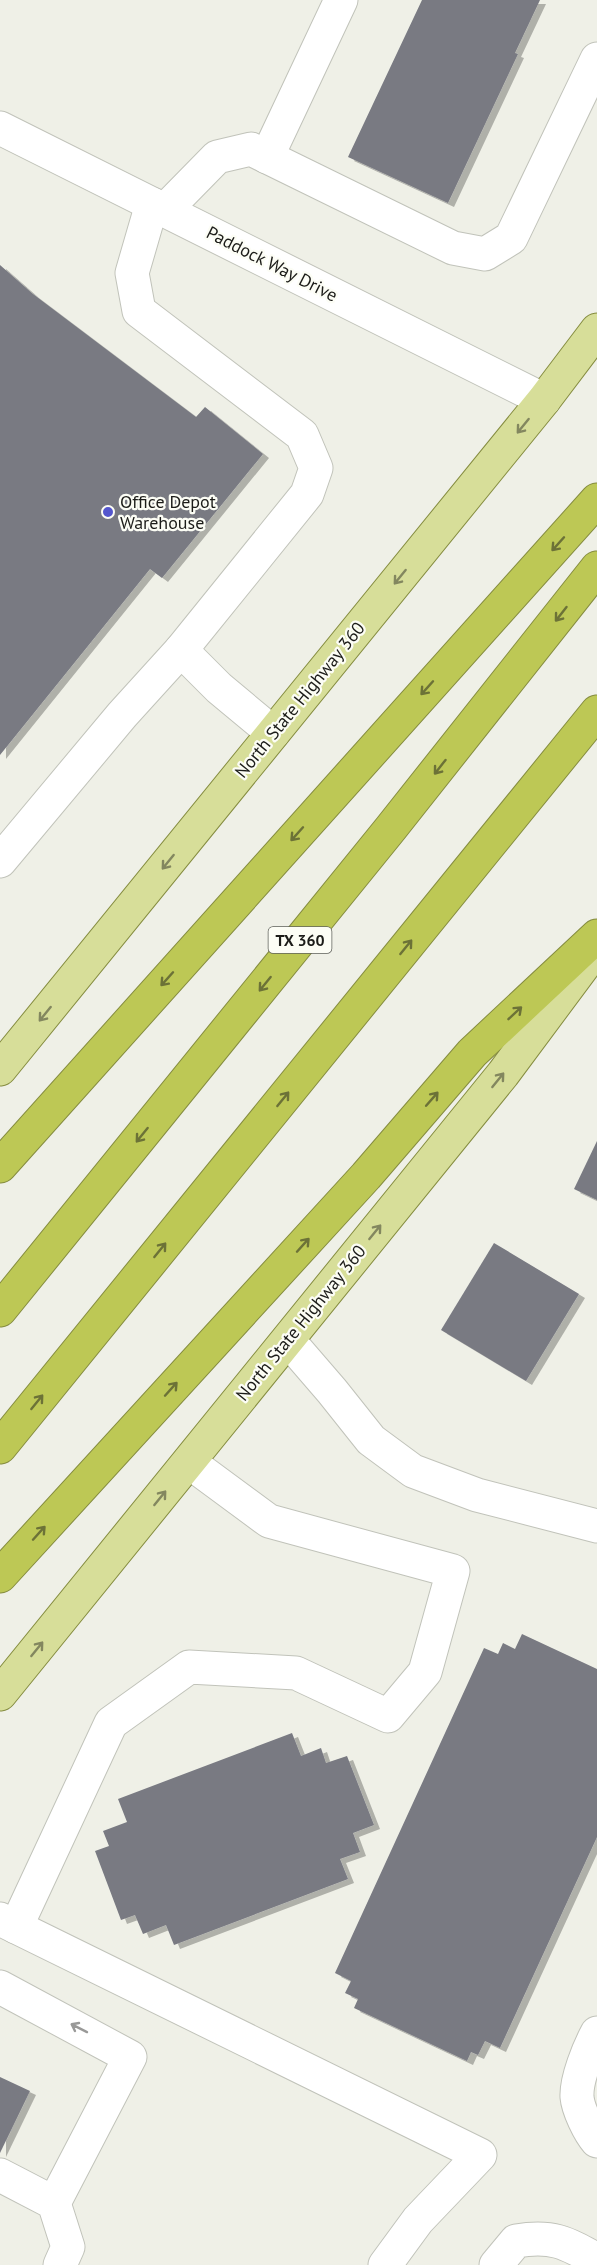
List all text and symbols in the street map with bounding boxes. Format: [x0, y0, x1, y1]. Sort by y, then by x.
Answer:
street label: Paddock Way Drive [203, 221, 342, 306]
one-way arrow [516, 418, 529, 434]
place label: Office Depot Warehouse [120, 490, 216, 534]
marker: Office Depot Warehouse [101, 505, 115, 519]
one-way arrow [551, 536, 565, 551]
one-way arrow [393, 569, 406, 585]
one-way arrow [554, 606, 567, 622]
street label: North State Highway 360 [230, 617, 370, 782]
one-way arrow [420, 681, 434, 696]
one-way arrow [433, 759, 446, 775]
one-way arrow [290, 826, 304, 841]
one-way arrow [162, 854, 175, 870]
road number: TX 360 [268, 927, 332, 953]
one-way arrow [399, 940, 412, 956]
one-way arrow [160, 971, 174, 986]
one-way arrow [258, 976, 271, 992]
one-way arrow [38, 1006, 52, 1021]
one-way arrow [507, 1006, 522, 1020]
one-way arrow [491, 1073, 504, 1089]
one-way arrow [276, 1091, 289, 1107]
one-way arrow [425, 1092, 439, 1107]
one-way arrow [135, 1127, 148, 1143]
one-way arrow [369, 1224, 382, 1240]
one-way arrow [295, 1238, 309, 1253]
street label: North State Highway 360 [231, 1240, 371, 1405]
one-way arrow [153, 1242, 166, 1258]
one-way arrow [164, 1382, 178, 1397]
one-way arrow [30, 1394, 43, 1410]
one-way arrow [153, 1490, 166, 1506]
one-way arrow [32, 1526, 46, 1541]
one-way arrow [30, 1641, 43, 1657]
one-way arrow [70, 2022, 88, 2034]

